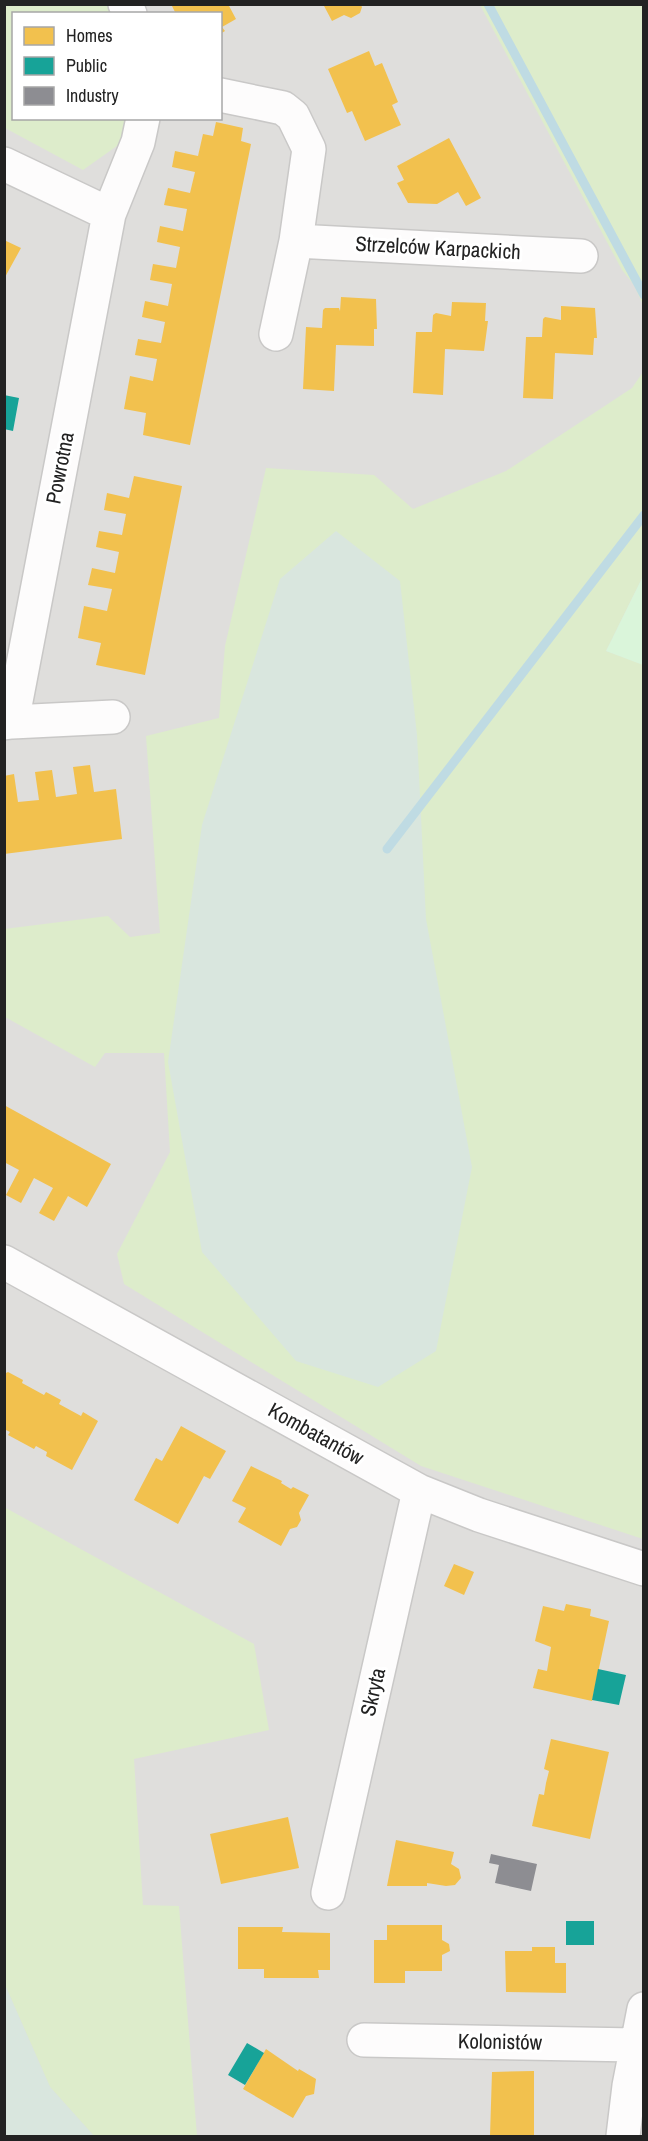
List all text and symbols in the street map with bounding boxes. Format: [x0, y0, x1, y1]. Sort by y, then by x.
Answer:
legend [12, 12, 222, 120]
text: Homes [66, 23, 113, 48]
text: Public [66, 53, 107, 78]
text: Industry [66, 83, 119, 108]
street label: Strzelców Karpackich [355, 229, 521, 266]
street label: Powrotna [38, 429, 81, 506]
street label: Kombatantów [263, 1395, 370, 1472]
street label: Skryta [353, 1664, 392, 1719]
street label: Kolonistów [458, 2026, 543, 2057]

